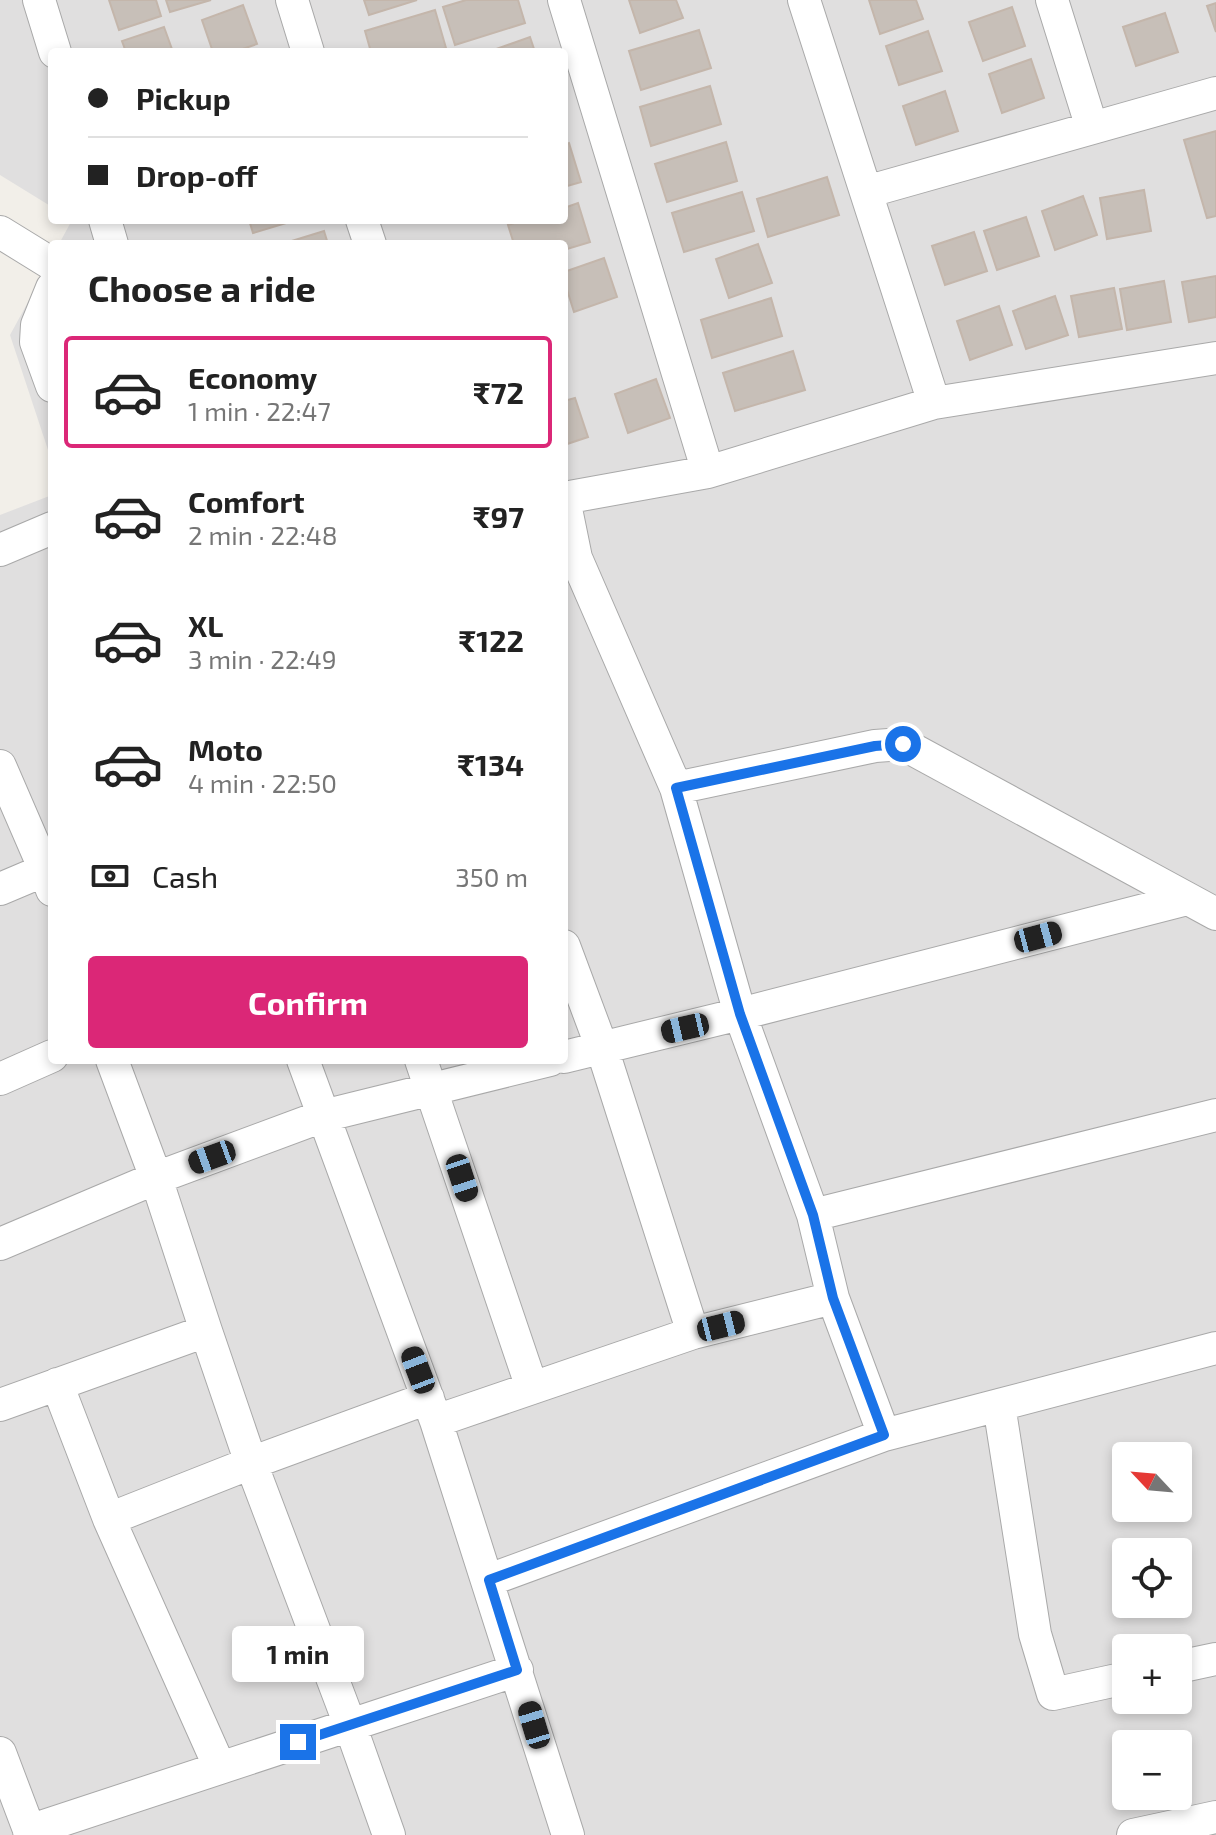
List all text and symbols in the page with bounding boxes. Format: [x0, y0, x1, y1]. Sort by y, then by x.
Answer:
text: Pickup [136, 80, 231, 116]
text: Drop-off [136, 157, 258, 193]
text: Choose a ride [88, 266, 316, 309]
icon: car [92, 356, 164, 428]
text: Economy [188, 359, 317, 395]
text: ₹72 [473, 374, 524, 410]
text: 1 min · 22:47 [188, 395, 331, 426]
icon: car [92, 480, 164, 552]
text: Comfort [188, 483, 305, 519]
text: ₹97 [473, 498, 524, 534]
text: 2 min · 22:48 [188, 519, 338, 550]
icon: car [92, 604, 164, 676]
text: XL [188, 607, 223, 643]
text: ₹122 [458, 622, 524, 658]
text: 3 min · 22:49 [188, 643, 337, 674]
route start [885, 726, 921, 762]
icon: car [92, 728, 164, 800]
text: Moto [188, 731, 263, 767]
text: ₹134 [457, 746, 524, 782]
text: 4 min · 22:50 [188, 767, 337, 798]
icon: cash [88, 854, 132, 898]
text: Cash [152, 858, 218, 894]
text: 350 m [455, 861, 528, 892]
car [1012, 919, 1064, 955]
button: Confirm [88, 956, 528, 1048]
car [659, 1011, 711, 1045]
car [185, 1138, 239, 1176]
car [443, 1151, 481, 1205]
car [695, 1309, 747, 1343]
car [398, 1343, 438, 1397]
north arrow [1112, 1442, 1192, 1522]
map controls [1112, 1442, 1192, 1810]
button: locate [1112, 1538, 1192, 1618]
callout: 1 min [232, 1626, 364, 1682]
button: + [1112, 1634, 1192, 1714]
text: 1 min [267, 1638, 329, 1669]
car [516, 1699, 552, 1751]
route end [280, 1724, 316, 1760]
button: − [1112, 1730, 1192, 1810]

